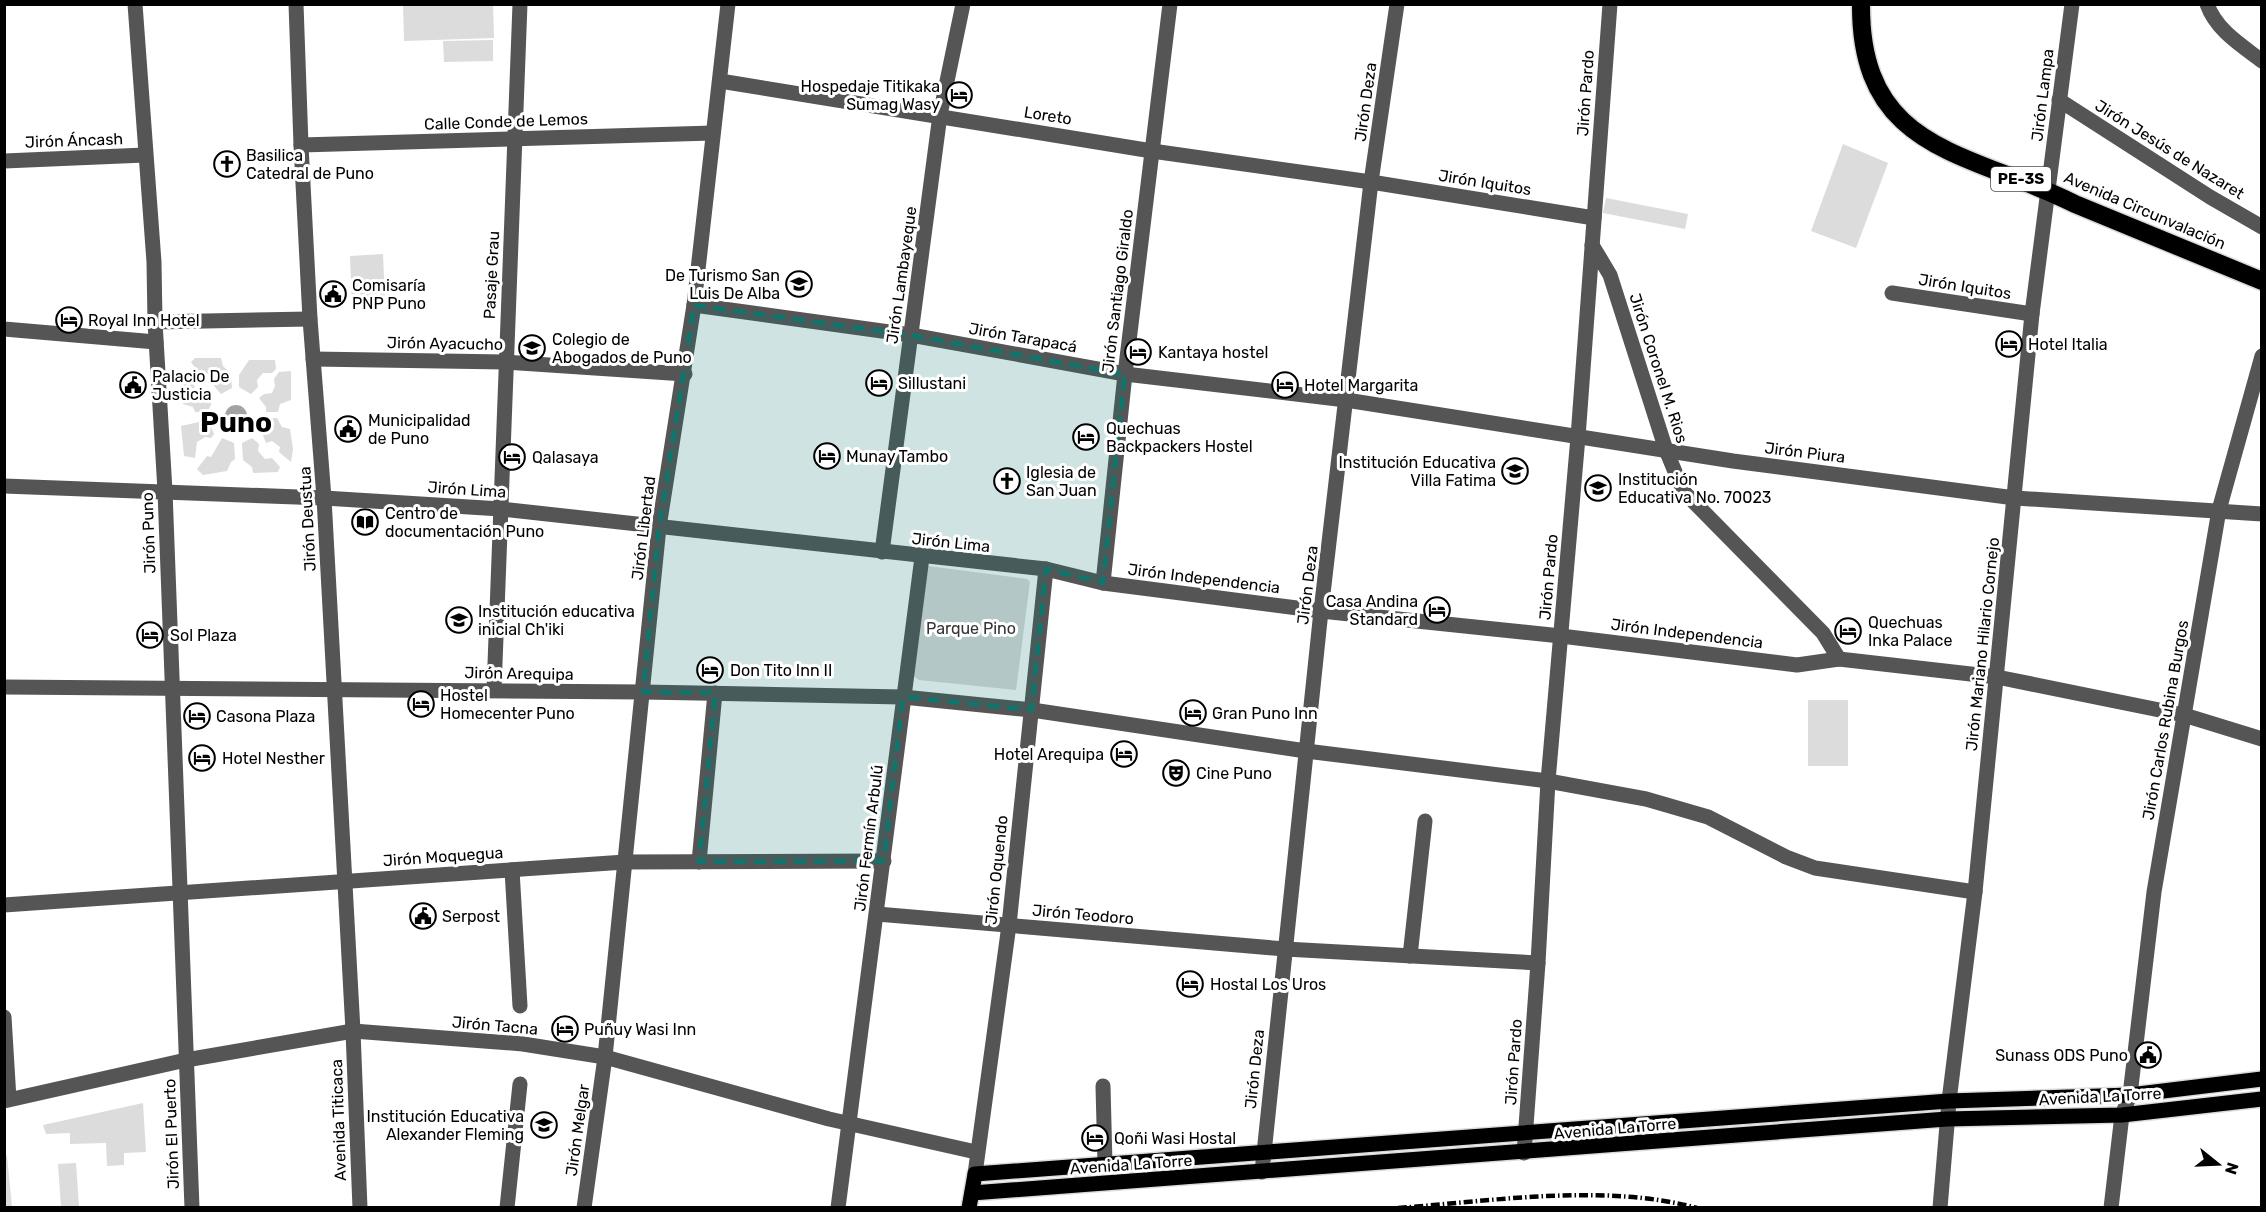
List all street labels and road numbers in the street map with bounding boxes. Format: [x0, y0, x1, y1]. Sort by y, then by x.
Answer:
street label: Jirón Lampa [2027, 48, 2058, 142]
street label: Jirón Pardo [1573, 49, 1598, 137]
street label: Jirón Deza [1351, 61, 1380, 143]
street label: Jirón Jesús de Nazaret [2092, 96, 2248, 203]
street label: Loreto [1023, 102, 1073, 129]
street label: Calle Conde de Lemos [424, 109, 588, 134]
street label: Jirón Áncash [25, 129, 123, 152]
street label: Jirón Iquitos [1437, 166, 1533, 199]
road number: PE-3S [1991, 167, 2051, 191]
street label: Avenida Circunvalación [2061, 168, 2228, 253]
street label: Jirón Lambayeque [882, 205, 921, 345]
street label: Jirón Santiago Giraldo [1098, 208, 1137, 374]
street label: Pasaje Grau [480, 230, 503, 320]
street label: Jirón Iquitos [1917, 270, 2013, 303]
street label: Jirón Coronel M. Rios [1625, 291, 1692, 445]
street label: Jirón Tarapacá [967, 319, 1079, 356]
street label: Jirón Ayacucho [387, 333, 503, 354]
street label: Jirón Piura [1763, 438, 1846, 467]
street label: Jirón Deustua [295, 466, 320, 572]
street label: Jirón Libertad [628, 475, 659, 581]
street label: Jirón Lima [427, 477, 507, 502]
street label: Jirón Puno [138, 492, 159, 574]
street label: Jirón Lima [911, 529, 991, 556]
street label: Jirón Pardo [1535, 533, 1562, 621]
street label: Jirón Mariano Hilario Cornejo [1962, 536, 2003, 752]
street label: Jirón Deza [1293, 544, 1322, 626]
street label: Jirón Independencia [1127, 560, 1281, 597]
street label: Jirón Independencia [1610, 615, 1764, 652]
street label: Jirón Carlos Rubina Burgos [2139, 619, 2192, 821]
street label: Jirón Arequipa [464, 663, 574, 684]
street label: Jirón Fermín Arbulú [850, 764, 887, 913]
street label: Jirón Oquendo [981, 814, 1012, 926]
street label: Jirón Moquegua [382, 843, 504, 870]
street label: Jirón Teodoro [1031, 901, 1135, 928]
street label: Jirón Tacna [451, 1012, 539, 1039]
street label: Jirón Pardo [1501, 1018, 1526, 1106]
street label: Jirón Deza [1241, 1028, 1268, 1110]
street label: Avenida Titicaca [327, 1059, 350, 1181]
street label: Jirón El Puerto [160, 1078, 183, 1190]
street label: Jirón Melgar [562, 1083, 593, 1177]
street label: Avenida La Torre [2038, 1084, 2162, 1109]
street label: Avenida La Torre [1553, 1114, 1677, 1143]
street label: Avenida La Torre [1069, 1151, 1193, 1178]

